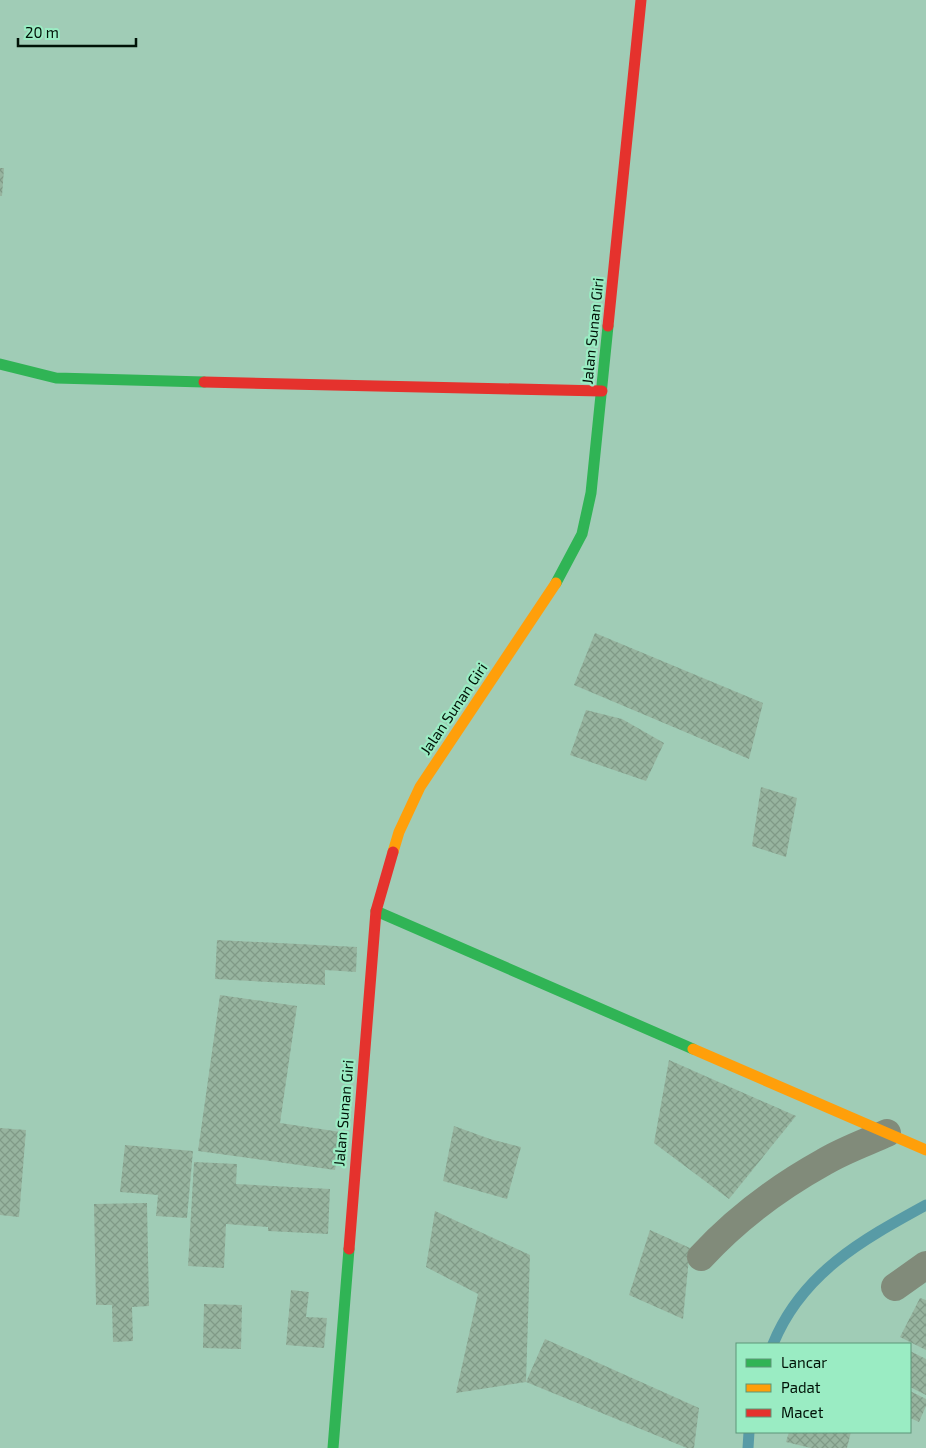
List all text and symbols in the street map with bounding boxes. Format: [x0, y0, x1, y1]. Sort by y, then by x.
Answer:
scale bar [18, 15, 135, 47]
text: 20 m [25, 23, 59, 41]
street label: Jalan Sunan Giri [577, 277, 607, 385]
street label: Jalan Sunan Giri [416, 659, 491, 758]
street label: Jalan Sunan Giri [329, 1059, 357, 1167]
legend [736, 1343, 911, 1433]
text: Lancar [781, 1353, 827, 1371]
text: Padat [781, 1378, 821, 1396]
text: Macet [781, 1403, 824, 1421]

